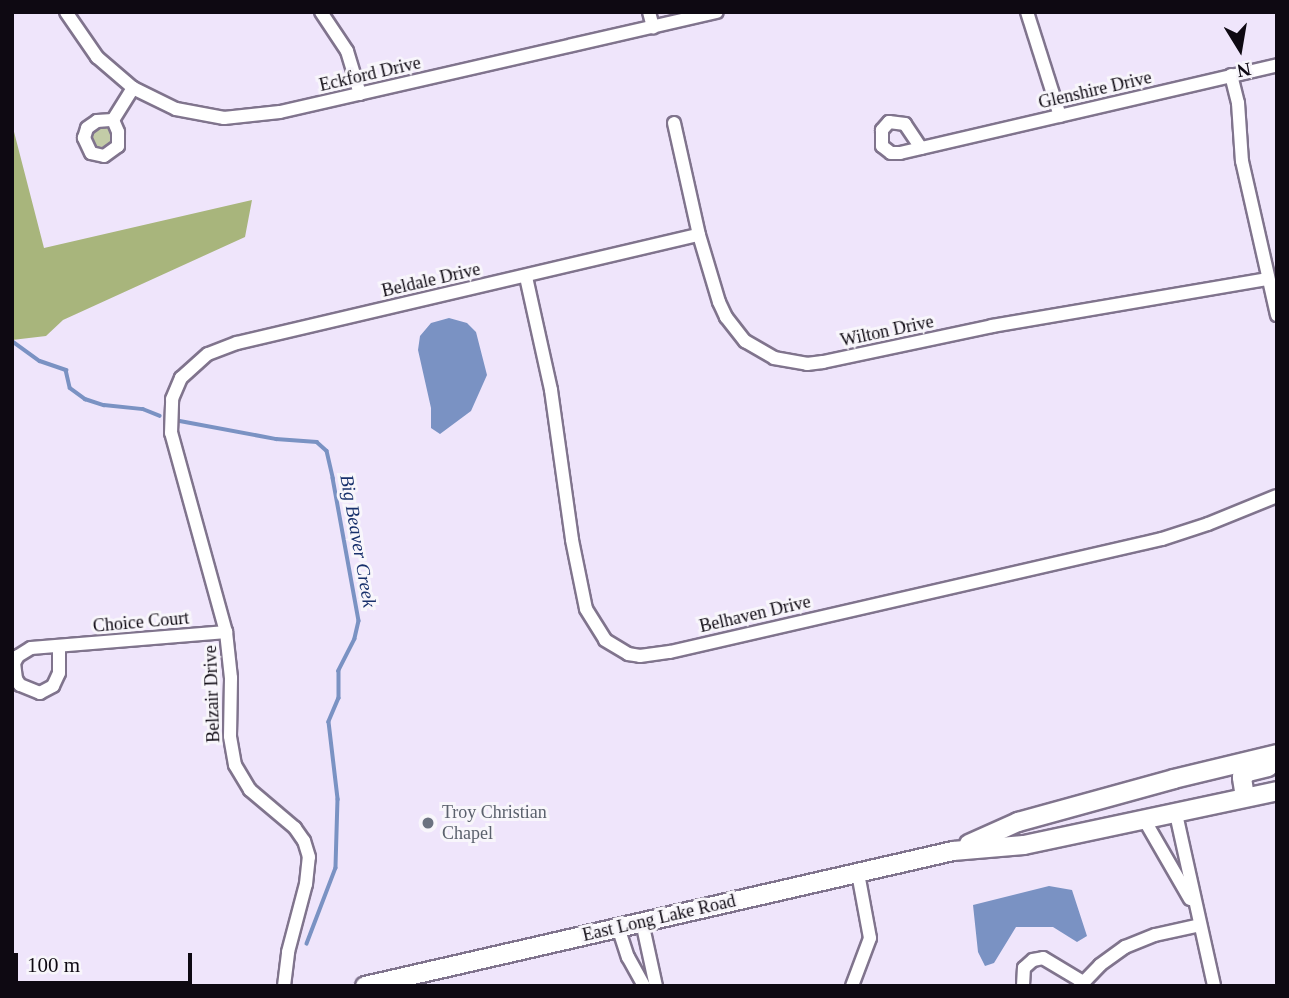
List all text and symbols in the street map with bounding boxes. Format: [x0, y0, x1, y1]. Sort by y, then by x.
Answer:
north arrow [1205, 14, 1275, 84]
street label: Eckford Drive [317, 52, 423, 96]
text: N [1235, 58, 1253, 82]
street label: Glenshire Drive [1036, 66, 1154, 114]
street label: Beldale Drive [380, 258, 482, 302]
street label: Wilton Drive [838, 311, 936, 351]
water label: Big Beaver Creek [335, 473, 381, 609]
street label: Belhaven Drive [697, 591, 813, 637]
street label: Choice Court [92, 607, 190, 637]
street label: Belzair Drive [200, 645, 224, 743]
place label: Troy Christian Chapel [442, 802, 547, 844]
marker: Troy Christian Chapel [420, 815, 436, 831]
street label: East Long Lake Road [580, 890, 738, 946]
scale bar [18, 939, 196, 983]
text: 100 m [27, 953, 80, 977]

